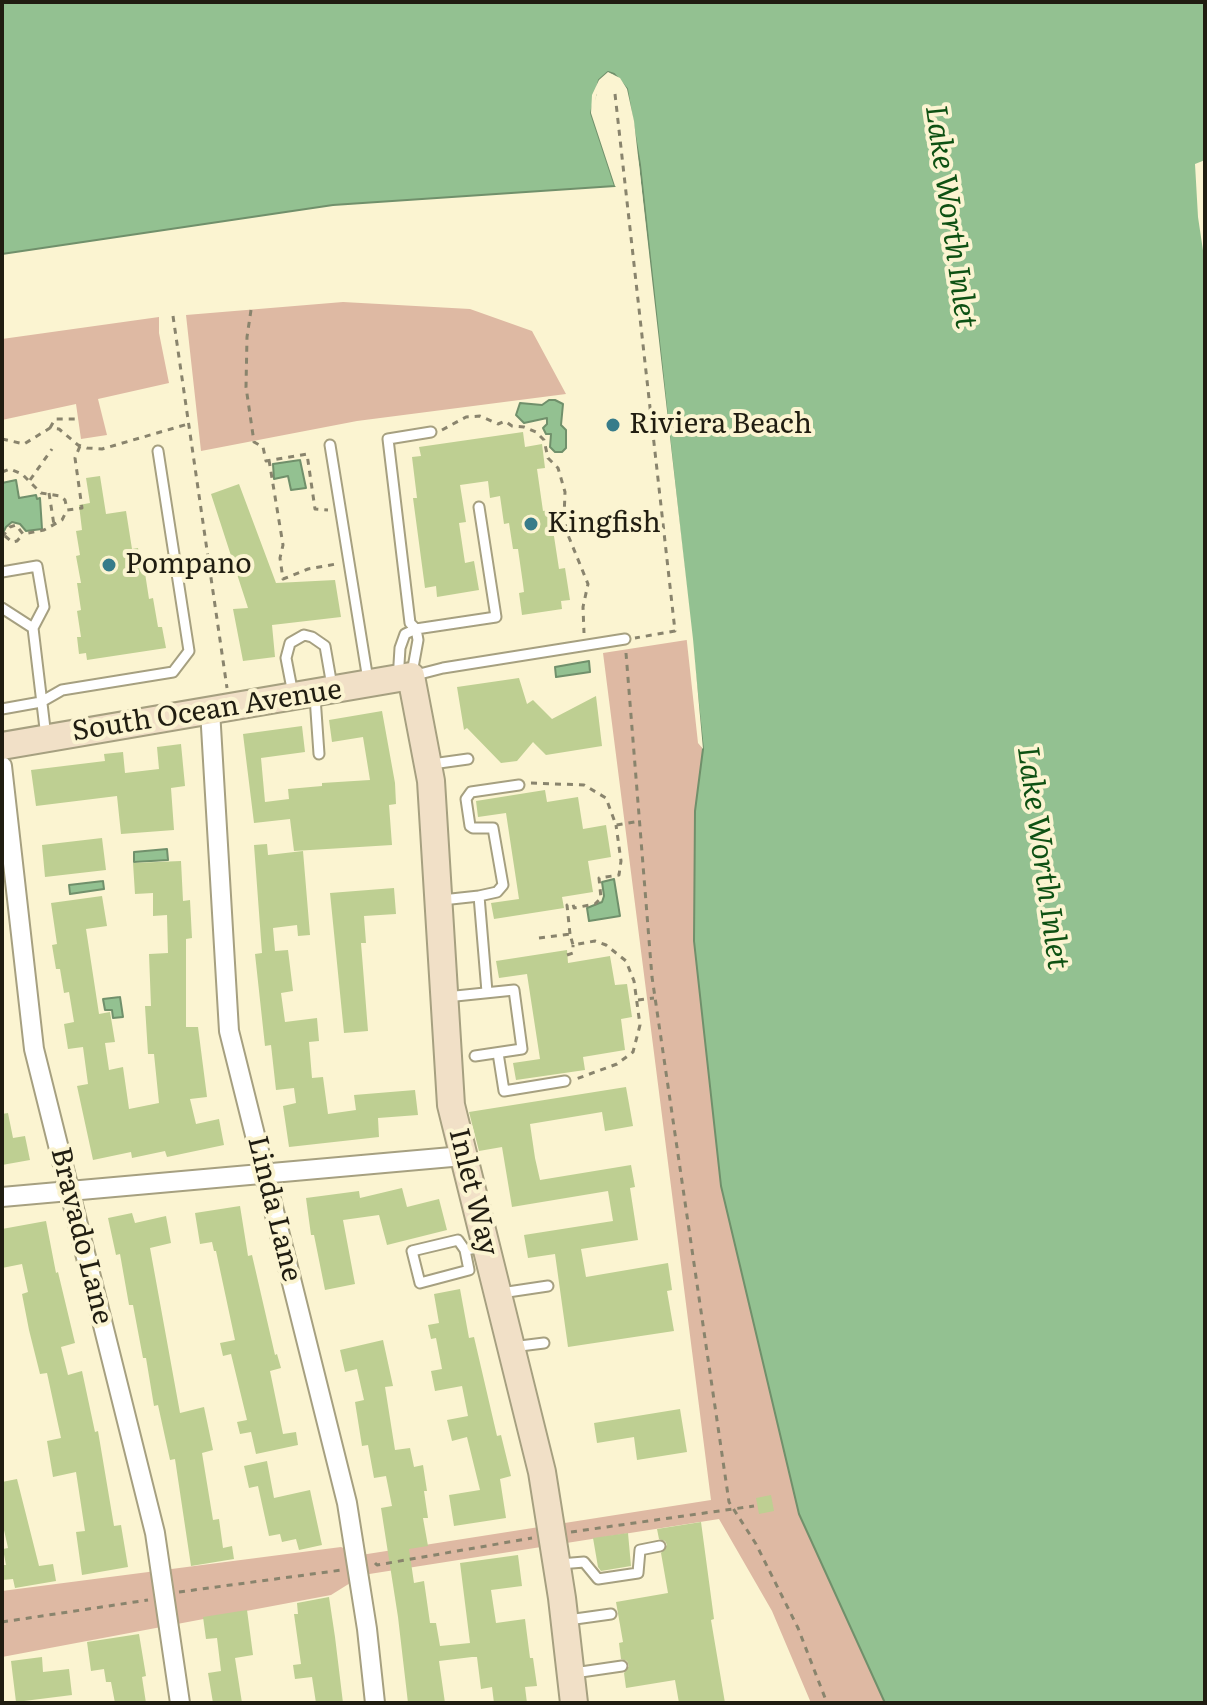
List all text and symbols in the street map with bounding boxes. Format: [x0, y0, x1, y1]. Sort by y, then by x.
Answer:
water label: Lake Worth Inlet [917, 103, 983, 331]
place label: Riviera Beach [629, 408, 812, 442]
marker: Riviera Beach [604, 416, 622, 434]
place label: Kingfish [547, 507, 661, 541]
marker: Kingfish [522, 515, 540, 533]
place label: Pompano [125, 548, 252, 582]
marker: Pompano [100, 556, 118, 574]
street label: South Ocean Avenue [70, 673, 344, 749]
water label: Lake Worth Inlet [1009, 744, 1075, 972]
street label: Inlet Way [441, 1125, 505, 1259]
street label: Linda Lane [240, 1133, 308, 1285]
street label: Bravado Lane [43, 1144, 119, 1328]

